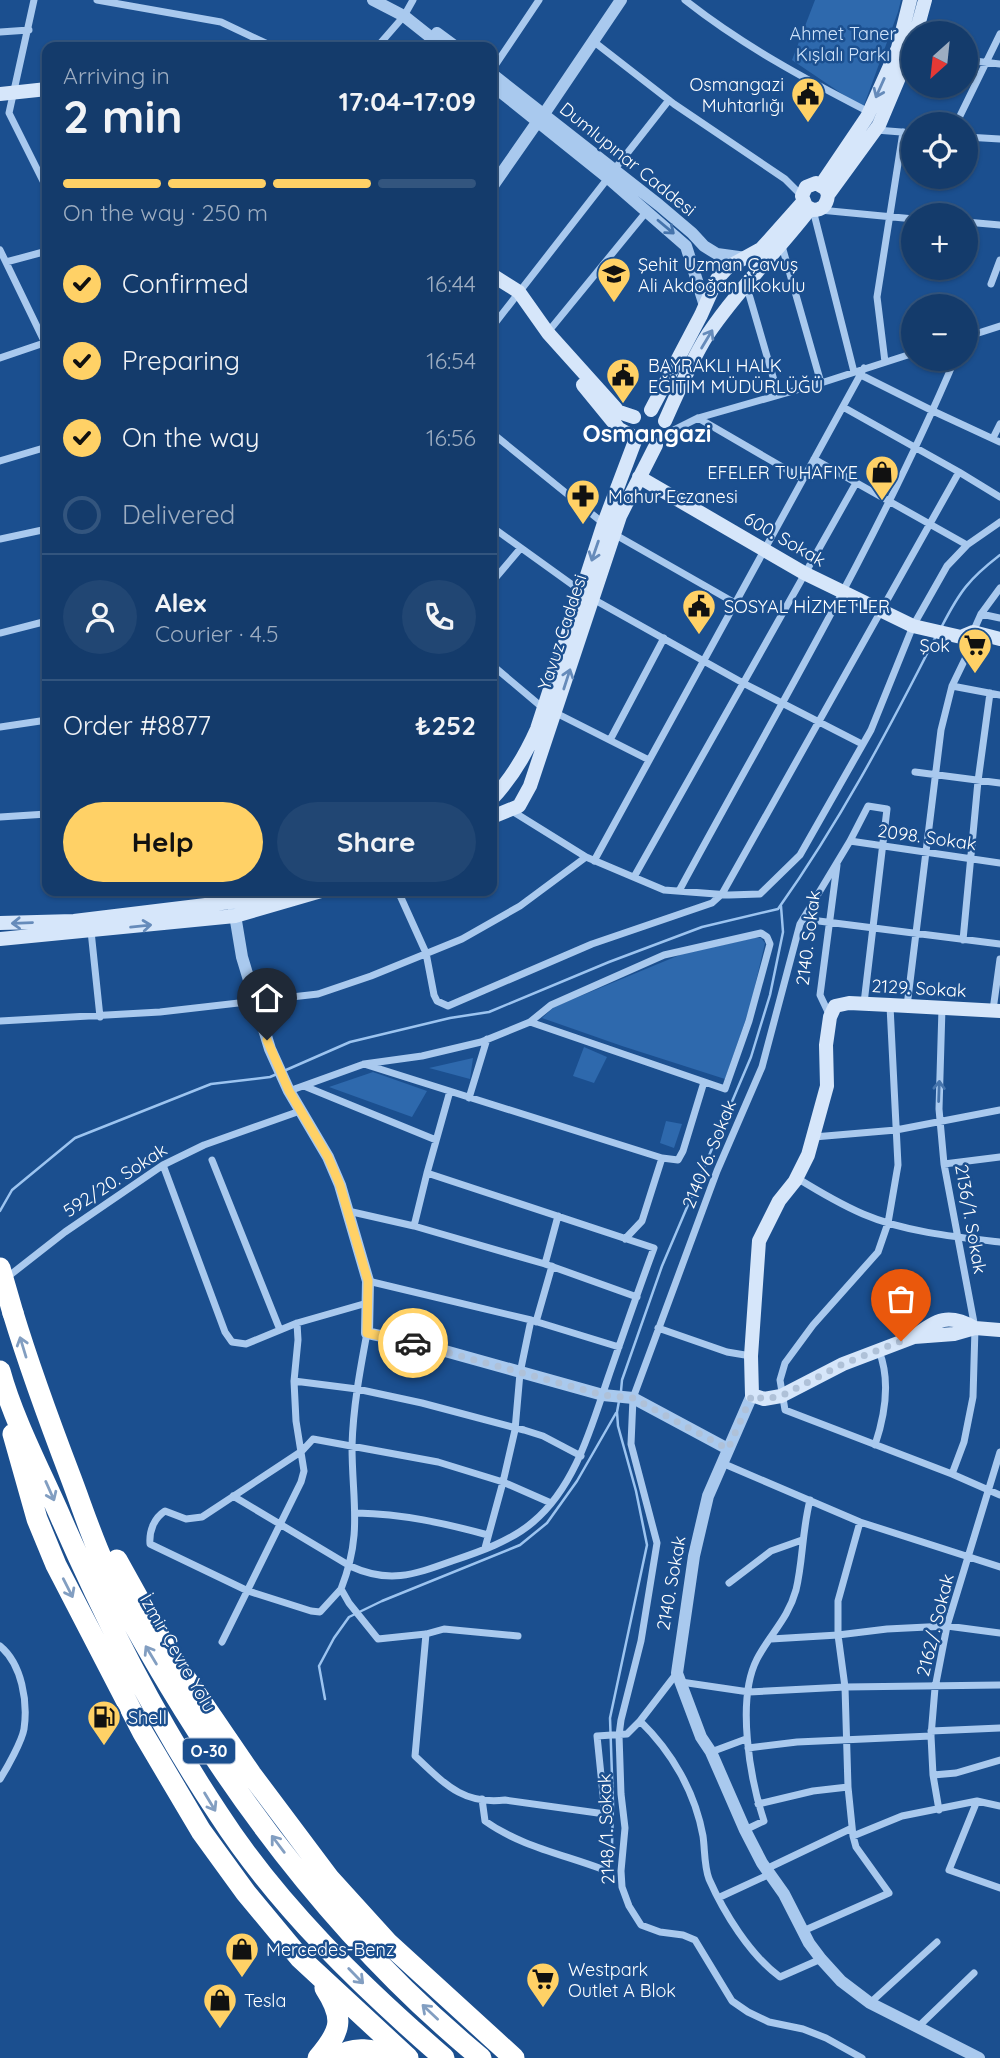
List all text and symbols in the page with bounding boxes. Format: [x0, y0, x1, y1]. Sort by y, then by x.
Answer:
north arrow [901, 21, 978, 98]
map controls [901, 21, 978, 371]
park label: Ahmet Taner Kışlalı Parkı [790, 22, 897, 66]
text: Arriving in [63, 61, 170, 90]
place label: Osmangazi Muhtarlığı [690, 73, 784, 117]
public building icon: Osmangazi Muhtarlığı [789, 75, 827, 124]
one-way arrow [873, 76, 886, 98]
text: 17:04–17:09 [339, 85, 476, 118]
text: 2 min [63, 87, 183, 145]
street label: Dumlupınar Caddesi [555, 97, 701, 221]
button: locate [901, 112, 978, 189]
text: On the way · 250 m [63, 198, 268, 227]
button: + [901, 203, 978, 280]
one-way arrow [657, 219, 675, 235]
place label: Şehit Uzman Çavuş Ali Akdoğan İlkokulu [638, 253, 806, 297]
school or university icon: Şehit Uzman Çavuş Ali Akdoğan İlkokulu [595, 255, 633, 304]
icon: check [63, 265, 101, 303]
text: Confirmed [122, 267, 249, 300]
text: 16:44 [427, 269, 476, 298]
button: − [901, 294, 978, 371]
one-way arrow [700, 329, 714, 349]
icon: check [63, 342, 101, 380]
text: Preparing [122, 344, 240, 377]
text: 16:54 [426, 346, 476, 375]
place label: BAYRAKLI HALK EĞİTİM MÜDÜRLÜĞÜ [648, 354, 823, 398]
public building icon: BAYRAKLI HALK EĞİTİM MÜDÜRLÜĞÜ [604, 356, 642, 405]
district label: Osmangazi [583, 418, 711, 448]
icon: check [63, 419, 101, 457]
text: On the way [122, 421, 260, 454]
text: 16:56 [426, 423, 476, 452]
shop icon: EFELER TUHAFIYE [863, 453, 901, 502]
place label: EFELER TUHAFIYE [707, 461, 858, 484]
pharmacy icon: Mahur Eczanesi [564, 477, 602, 526]
place label: Mahur Eczanesi [608, 485, 738, 508]
text: Delivered [122, 498, 235, 531]
street label: 600. Sokak [740, 506, 830, 572]
one-way arrow [588, 540, 601, 562]
street label: Yavuz Caddesi [532, 571, 592, 693]
button: person [63, 580, 137, 654]
button: phone [402, 580, 476, 654]
text: Alex [155, 586, 206, 619]
public building icon: SOSYAL HİZMETLER [680, 587, 718, 636]
place label: SOSYAL HİZMETLER [724, 595, 890, 618]
text: Courier · 4.5 [155, 619, 279, 648]
supermarket icon: Şok [956, 626, 994, 675]
place label: Şok [919, 634, 950, 657]
one-way arrow [562, 668, 574, 690]
text: Order #8877 [63, 709, 211, 742]
text: ₺252 [415, 709, 476, 742]
button: Help [63, 802, 263, 882]
button: Share [277, 802, 476, 882]
street label: 2098. Sokak [876, 819, 978, 855]
street label: 2140. Sokak [791, 889, 825, 987]
one-way arrow [10, 916, 33, 929]
one-way arrow [129, 919, 152, 932]
pin [237, 968, 297, 1040]
street label: 2129. Sokak [871, 974, 967, 1002]
icon: home [248, 979, 286, 1017]
one-way arrow [933, 1080, 946, 1103]
street label: 2140/6. Sokak [677, 1096, 741, 1212]
street label: 592/20. Sokak [59, 1138, 171, 1222]
street label: 2136/1. Sokak [950, 1162, 992, 1276]
pin [871, 1269, 931, 1341]
icon: bag [882, 1280, 920, 1318]
courier [378, 1308, 448, 1378]
icon: car [394, 1324, 432, 1362]
one-way arrow [15, 1336, 28, 1358]
one-way arrow [44, 1480, 57, 1502]
street label: 2140. Sokak [651, 1534, 691, 1632]
street label: 2162/. Sokak [911, 1571, 959, 1679]
one-way arrow [61, 1577, 75, 1598]
street label: İzmir Çevre Yolu [135, 1590, 221, 1716]
one-way arrow [144, 1646, 158, 1666]
fuel station icon: Shell [85, 1698, 123, 1747]
place label: Shell [128, 1706, 167, 1729]
road number: O-30 [183, 1738, 235, 1764]
street label: 2148/1. Sokak [593, 1773, 619, 1885]
one-way arrow [204, 1791, 218, 1811]
one-way arrow [270, 1835, 285, 1854]
shop icon: Mercedes-Benz [223, 1930, 261, 1979]
place label: Mercedes-Benz [266, 1938, 395, 1961]
place label: Westpark Outlet A Blok [568, 1958, 676, 2002]
supermarket icon: Westpark Outlet A Blok [524, 1960, 562, 2009]
one-way arrow [348, 1967, 365, 1984]
shop icon: Tesla [201, 1981, 239, 2030]
place label: Tesla [244, 1989, 286, 2012]
one-way arrow [422, 2004, 439, 2021]

